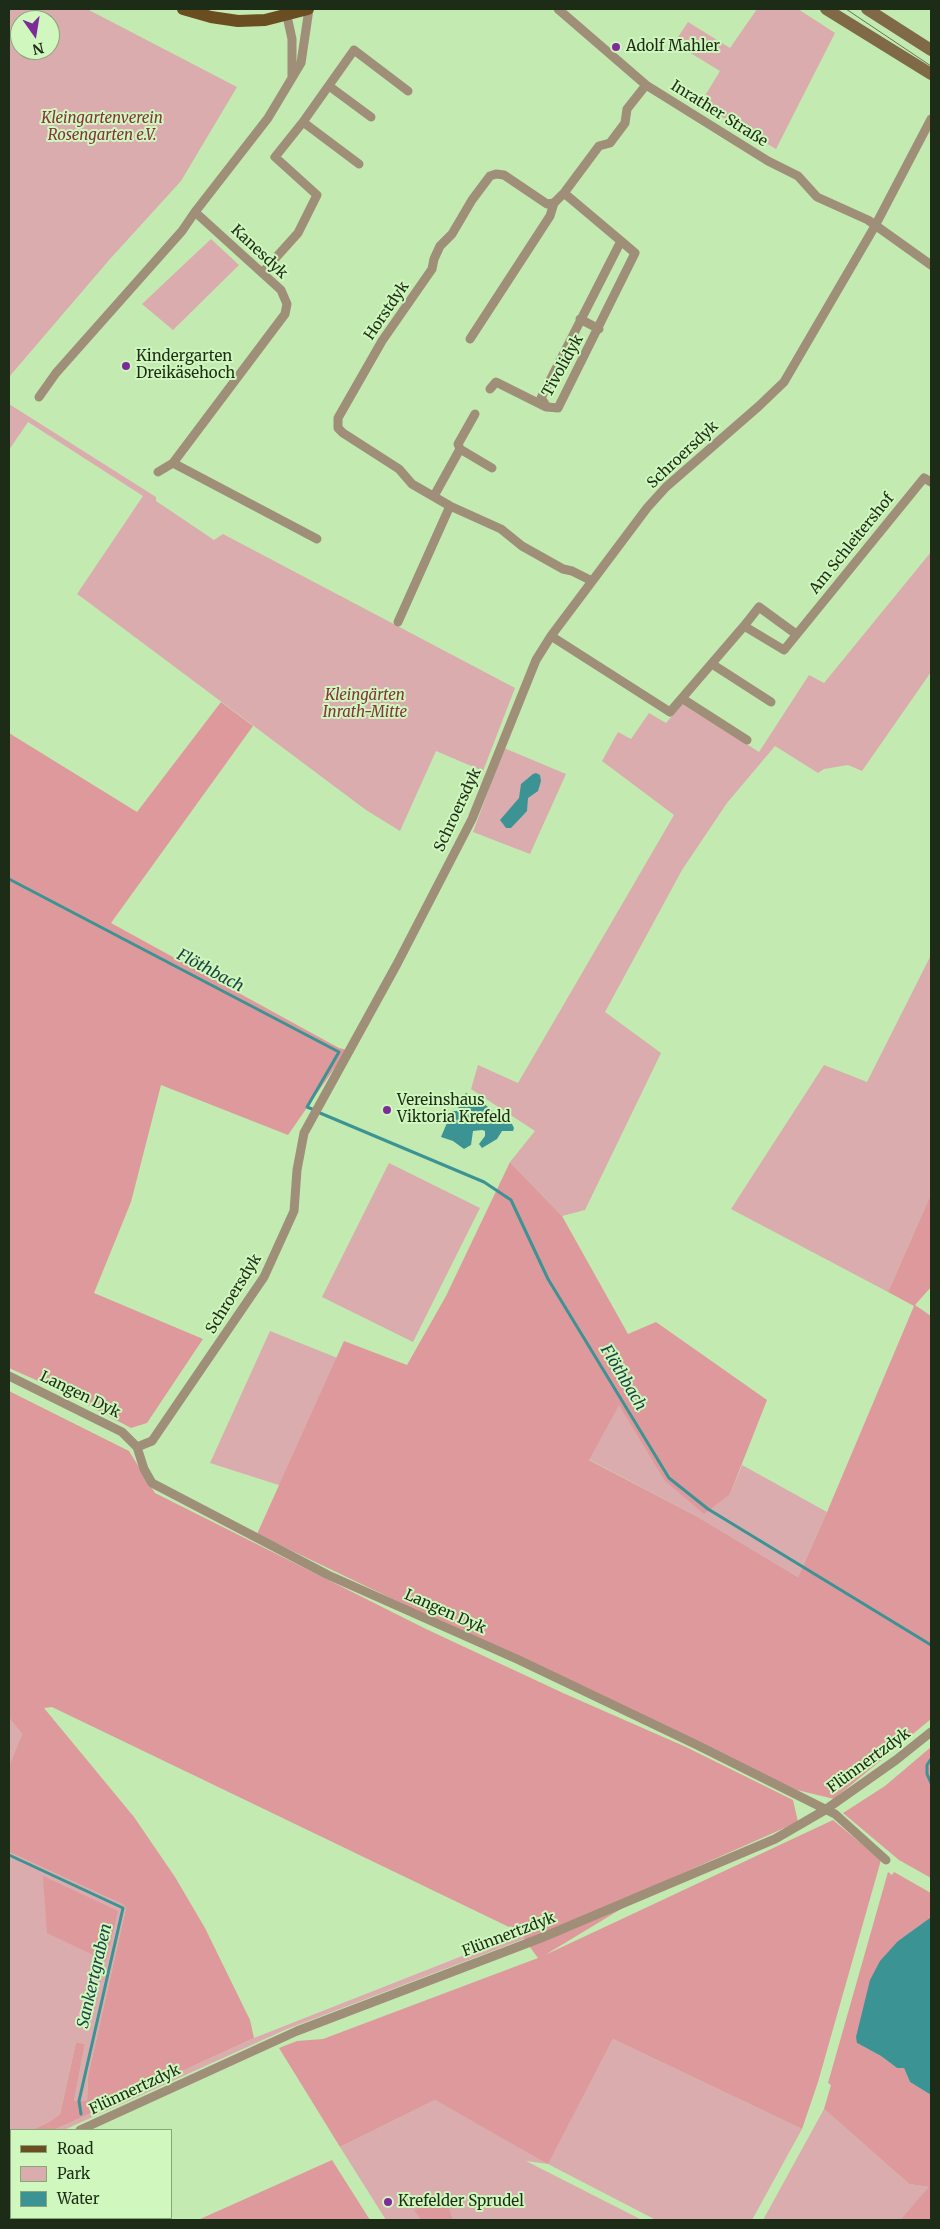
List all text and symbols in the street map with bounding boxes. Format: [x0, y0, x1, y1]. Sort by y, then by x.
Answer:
north arrow [10, 10, 60, 60]
place label: Adolf Mahler [626, 38, 720, 56]
text: N [31, 39, 46, 59]
marker: Adolf Mahler [610, 41, 622, 53]
street label: Inrather Straße [667, 77, 771, 151]
park label: Kleingartenverein Rosengarten e.V. [41, 110, 163, 145]
street label: Kanesdyk [227, 221, 291, 283]
street label: Horstdyk [361, 278, 413, 344]
street label: Tivolidyk [539, 332, 587, 400]
place label: Kindergarten Dreikäsehoch [136, 348, 235, 383]
marker: Kindergarten Dreikäsehoch [120, 360, 132, 372]
street label: Schroersdyk [644, 418, 722, 492]
street label: Am Schleitershof [806, 490, 898, 598]
park label: Kleingärten Inrath-Mitte [323, 687, 407, 722]
street label: Schroersdyk [431, 765, 485, 855]
water label: Flöthbach [173, 945, 247, 997]
place label: Vereinshaus Viktoria Krefeld [397, 1092, 511, 1127]
marker: Vereinshaus Viktoria Krefeld [381, 1104, 393, 1116]
street label: Schroersdyk [202, 1251, 266, 1337]
water label: Flöthbach [596, 1342, 650, 1414]
street label: Langen Dyk [37, 1368, 123, 1422]
street label: Langen Dyk [401, 1586, 489, 1638]
street label: Flünnertzdyk [824, 1725, 914, 1797]
street label: Flünnertzdyk [460, 1909, 558, 1961]
water label: Sankertgraben [74, 1922, 116, 2030]
street label: Flünnertzdyk [87, 2061, 183, 2119]
legend [10, 2129, 172, 2219]
text: Road [57, 2139, 93, 2158]
text: Park [57, 2164, 90, 2183]
text: Water [57, 2189, 99, 2208]
place label: Krefelder Sprudel [398, 2193, 524, 2211]
marker: Krefelder Sprudel [382, 2196, 394, 2208]

